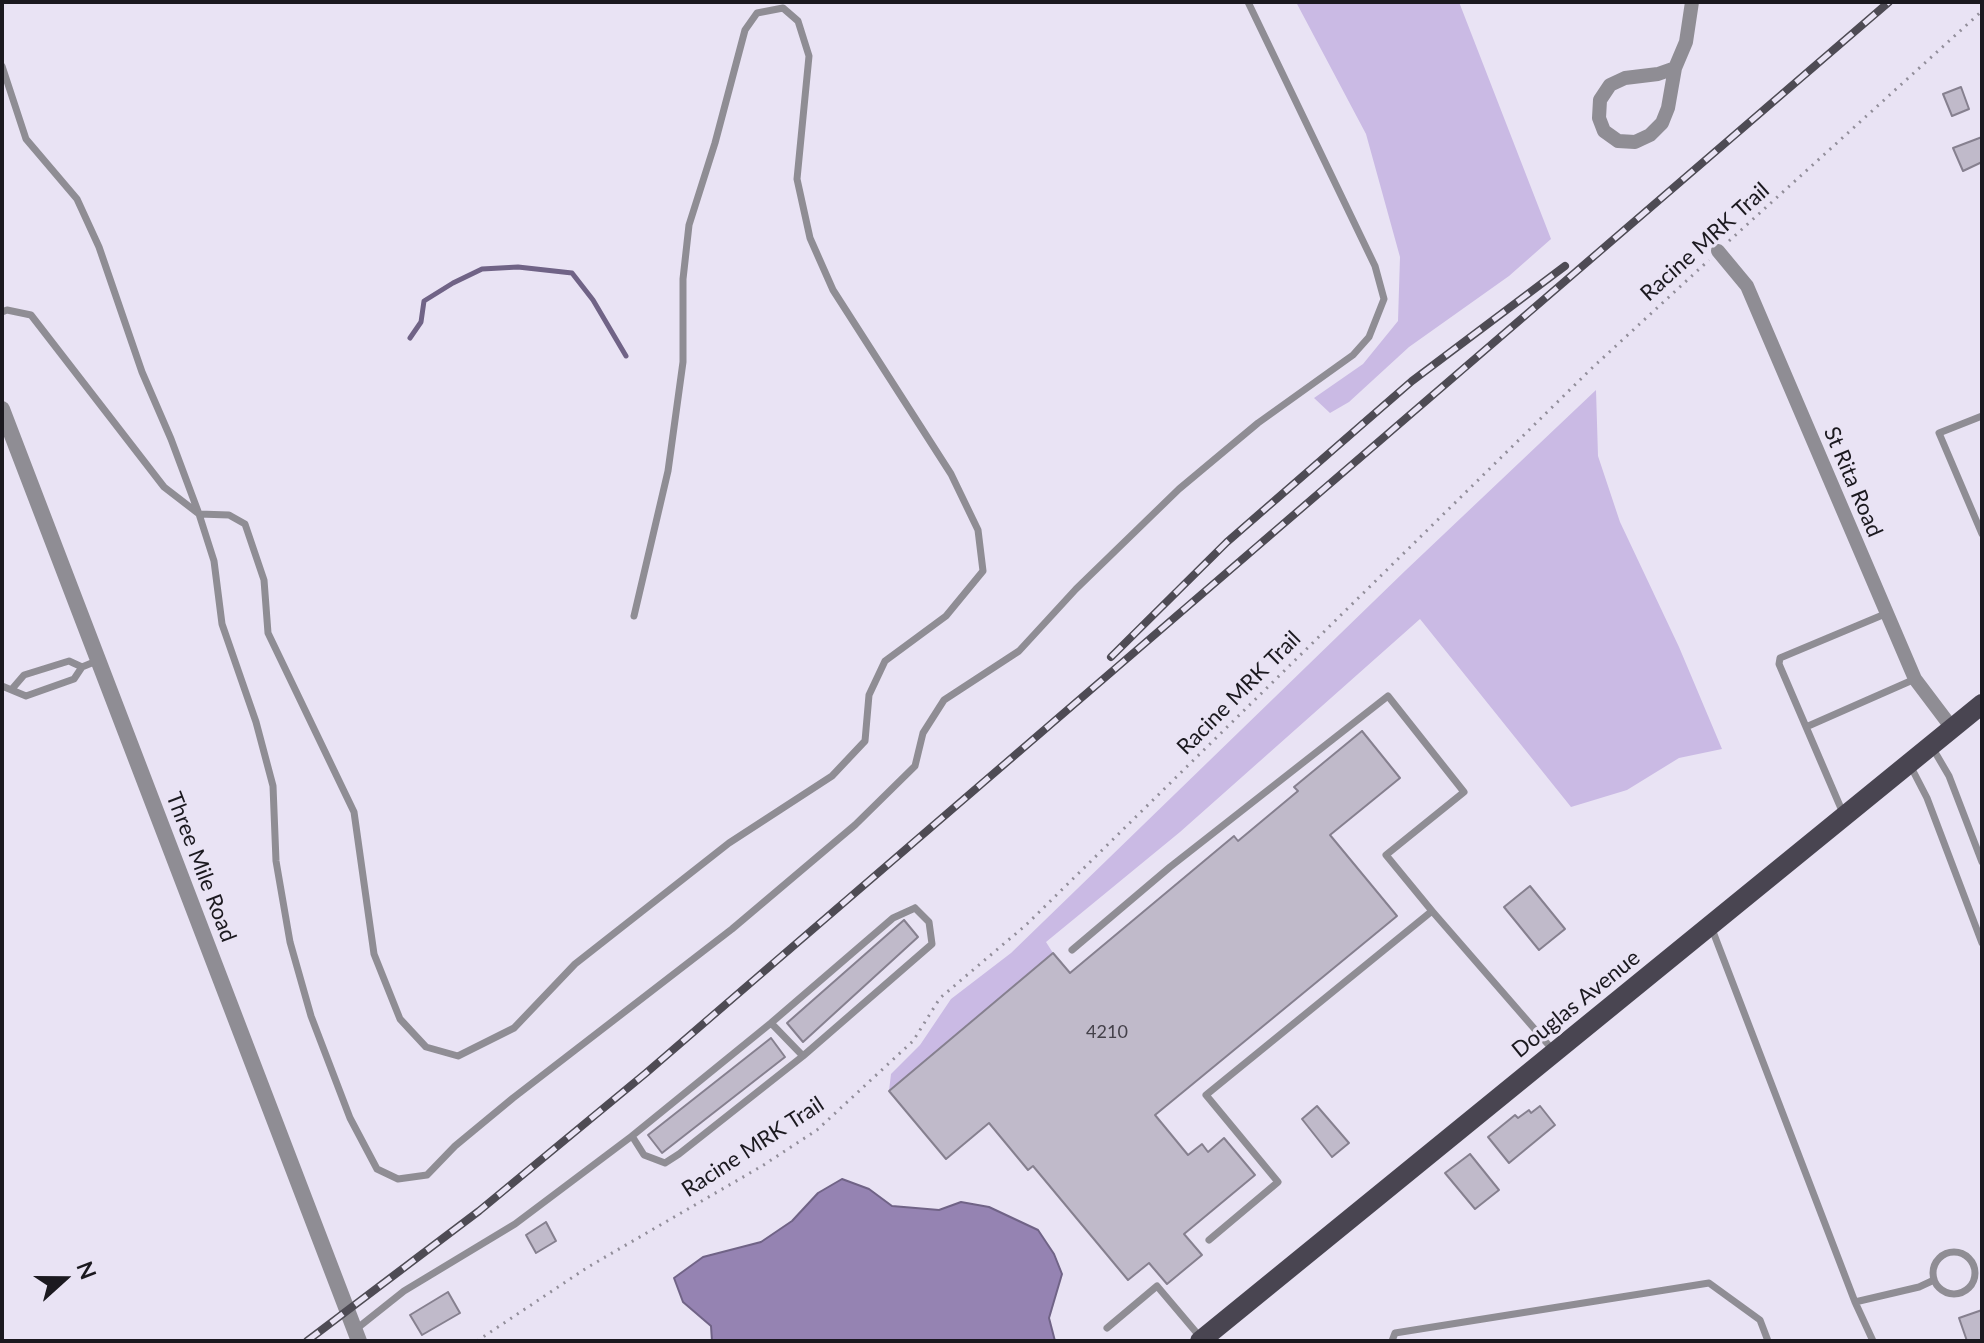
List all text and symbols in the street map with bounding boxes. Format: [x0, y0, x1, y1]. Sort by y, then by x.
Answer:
street label: Racine MRK Trail [1635, 177, 1775, 307]
street label: St Rita Road [1818, 423, 1888, 541]
street label: Racine MRK Trail [1172, 626, 1306, 760]
street label: Three Mile Road [160, 788, 242, 946]
street label: Douglas Avenue [1507, 944, 1645, 1064]
house number: 4210 [1086, 1021, 1128, 1043]
street label: Racine MRK Trail [677, 1091, 829, 1203]
north arrow [24, 1239, 104, 1319]
text: N [71, 1257, 103, 1283]

